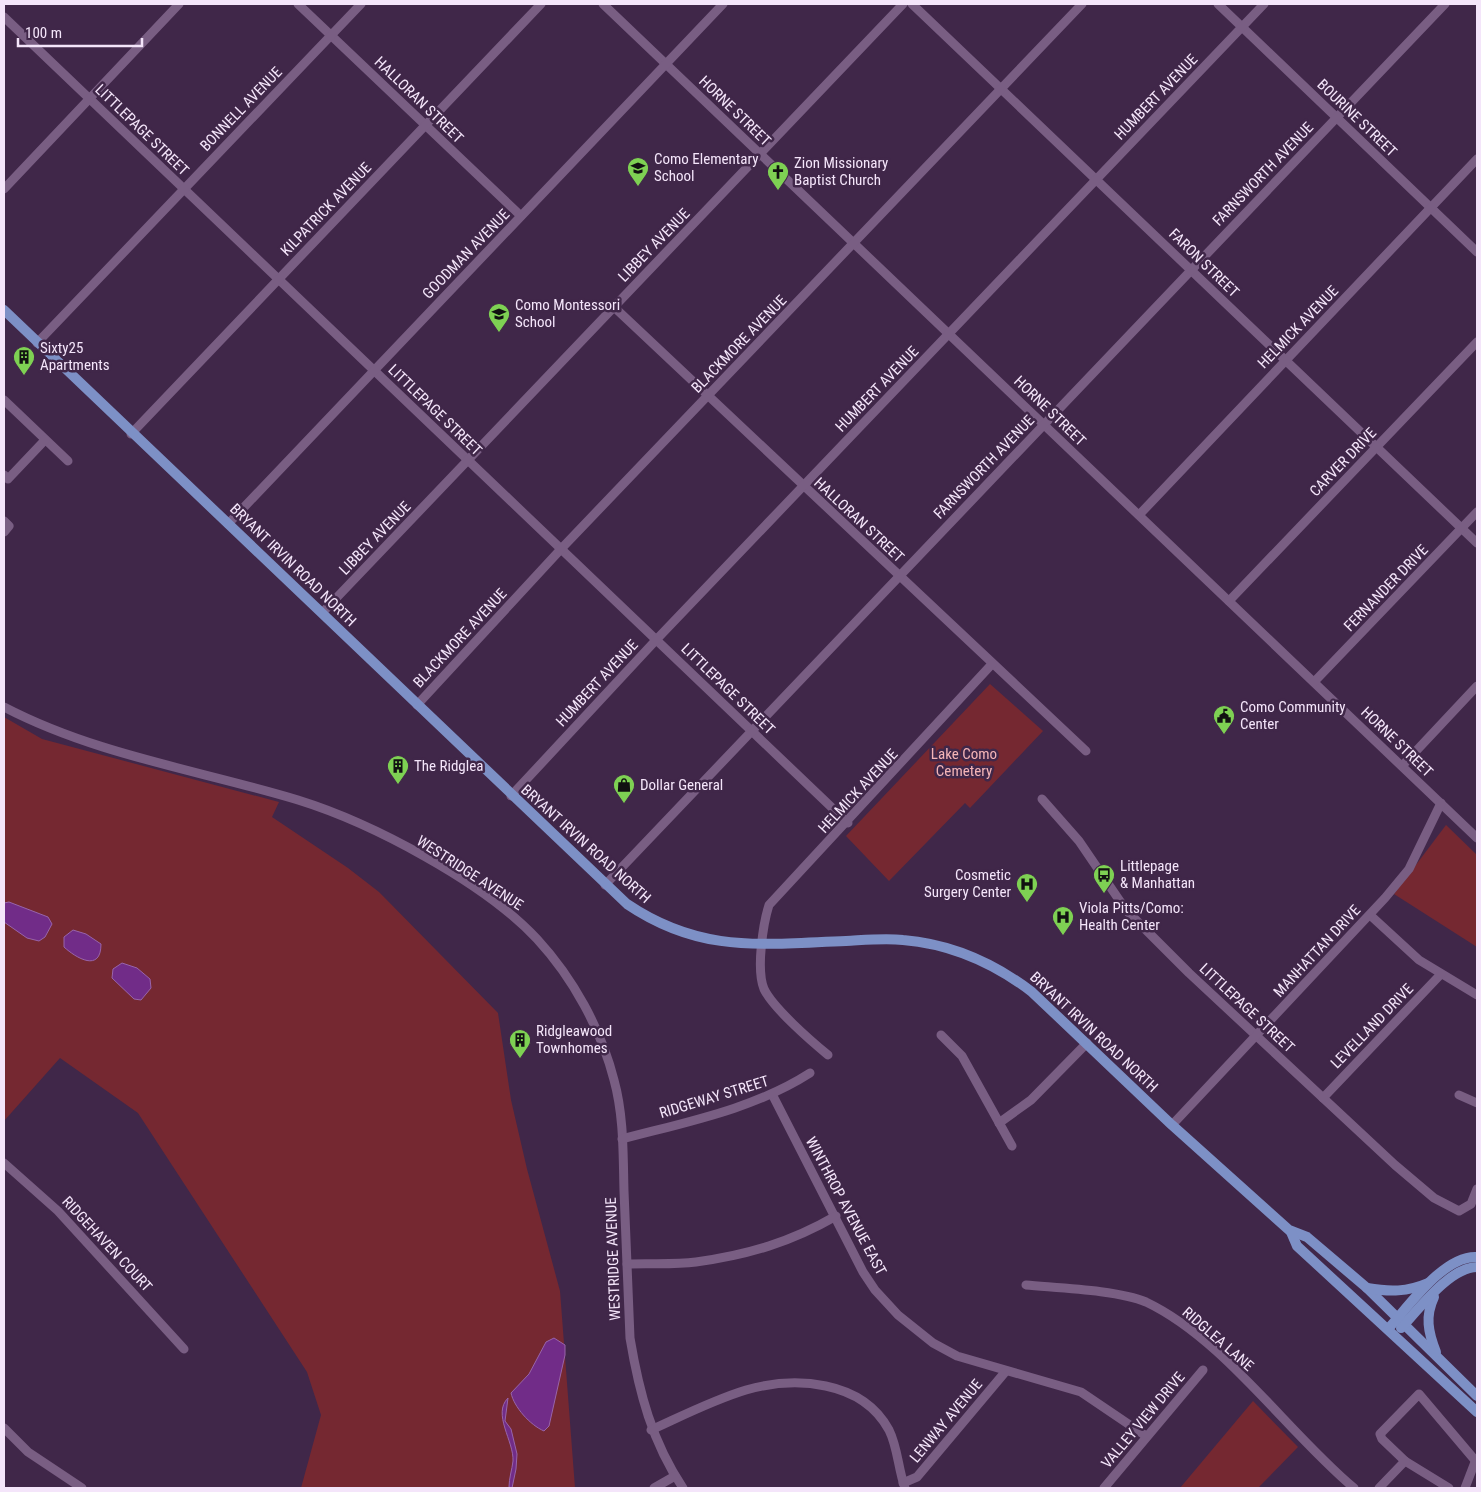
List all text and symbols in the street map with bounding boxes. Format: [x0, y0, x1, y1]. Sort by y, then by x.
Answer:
scale bar [18, 15, 141, 47]
text: 100 m [25, 24, 62, 42]
street label: HUMBERT AVENUE [1111, 50, 1201, 144]
street label: HALLORAN STREET [371, 53, 467, 147]
street label: BONNELL AVENUE [196, 63, 286, 155]
street label: HORNE STREET [695, 72, 775, 150]
street label: BOURINE STREET [1313, 75, 1401, 161]
street label: LITTLEPAGE STREET [91, 81, 193, 179]
street label: FARNSWORTH AVENUE [1209, 118, 1317, 230]
place label: Como Elementary School [654, 150, 758, 185]
place label: Zion Missionary Baptist Church [794, 154, 888, 189]
school or university icon: Como Elementary School [626, 156, 650, 187]
street label: KILPATRICK AVENUE [277, 159, 375, 259]
church icon: Zion Missionary Baptist Church [766, 160, 790, 191]
street label: LIBBEY AVENUE [614, 205, 694, 285]
street label: GOODMAN AVENUE [419, 206, 513, 302]
street label: FARON STREET [1165, 225, 1243, 301]
street label: HELMICK AVENUE [1254, 282, 1342, 372]
street label: BLACKMORE AVENUE [688, 291, 790, 397]
place label: Como Montessori School [515, 296, 620, 331]
school or university icon: Como Montessori School [487, 302, 511, 333]
place label: Sixty25 Apartments [40, 339, 110, 374]
street label: HUMBERT AVENUE [832, 342, 922, 436]
building icon: Sixty25 Apartments [12, 345, 36, 376]
street label: LITTLEPAGE STREET [384, 361, 486, 459]
street label: HORNE STREET [1010, 372, 1090, 450]
street label: FARNSWORTH AVENUE [930, 411, 1038, 523]
street label: CARVER DRIVE [1306, 424, 1380, 500]
street label: HALLORAN STREET [810, 474, 908, 566]
street label: LIBBEY AVENUE [335, 498, 415, 578]
street label: BRYANT IRVIN ROAD NORTH [226, 500, 360, 630]
street label: FERNANDER DRIVE [1340, 541, 1432, 635]
street label: BLACKMORE AVENUE [409, 585, 511, 691]
street label: HUMBERT AVENUE [552, 636, 642, 730]
street label: LITTLEPAGE STREET [677, 640, 779, 738]
place label: Como Community Center [1240, 698, 1346, 733]
street label: HORNE STREET [1357, 703, 1437, 781]
public building icon: Como Community Center [1212, 704, 1236, 735]
street label: HELMICK AVENUE [815, 745, 901, 837]
park label: Lake Como Cemetery [931, 745, 997, 780]
building icon: The Ridglea [386, 754, 410, 785]
place label: The Ridglea [414, 757, 483, 775]
shop icon: Dollar General [612, 773, 636, 804]
place label: Dollar General [640, 776, 723, 794]
street label: BRYANT IRVIN ROAD NORTH [517, 781, 655, 907]
street label: WESTRIDGE AVENUE [413, 832, 527, 914]
place label: Littlepage & Manhattan [1120, 857, 1195, 892]
bus stop icon: Littlepage & Manhattan [1092, 863, 1116, 894]
place label: Cosmetic Surgery Center [924, 866, 1011, 901]
hospital icon: Cosmetic Surgery Center [1015, 872, 1039, 903]
place label: Viola Pitts/Como: Health Center [1079, 899, 1184, 934]
street label: MANHATTAN DRIVE [1270, 901, 1364, 1001]
hospital icon: Viola Pitts/Como: Health Center [1051, 905, 1075, 936]
street label: LITTLEPAGE STREET [1196, 959, 1298, 1057]
street label: BRYANT IRVIN ROAD NORTH [1026, 968, 1162, 1096]
street label: LEVELLAND DRIVE [1327, 980, 1417, 1072]
place label: Ridgleawood Townhomes [536, 1022, 612, 1057]
building icon: Ridgleawood Townhomes [508, 1028, 532, 1059]
street label: RIDGEWAY STREET [657, 1072, 771, 1122]
street label: WINTHROP AVENUE EAST [802, 1134, 890, 1279]
street label: RIDGEHAVEN COURT [58, 1193, 156, 1296]
street label: WESTRIDGE AVENUE [602, 1197, 624, 1321]
street label: RIDGLEA LANE [1179, 1303, 1257, 1375]
street label: VALLEY VIEW DRIVE [1097, 1368, 1189, 1472]
street label: LENWAY AVENUE [906, 1376, 986, 1466]

